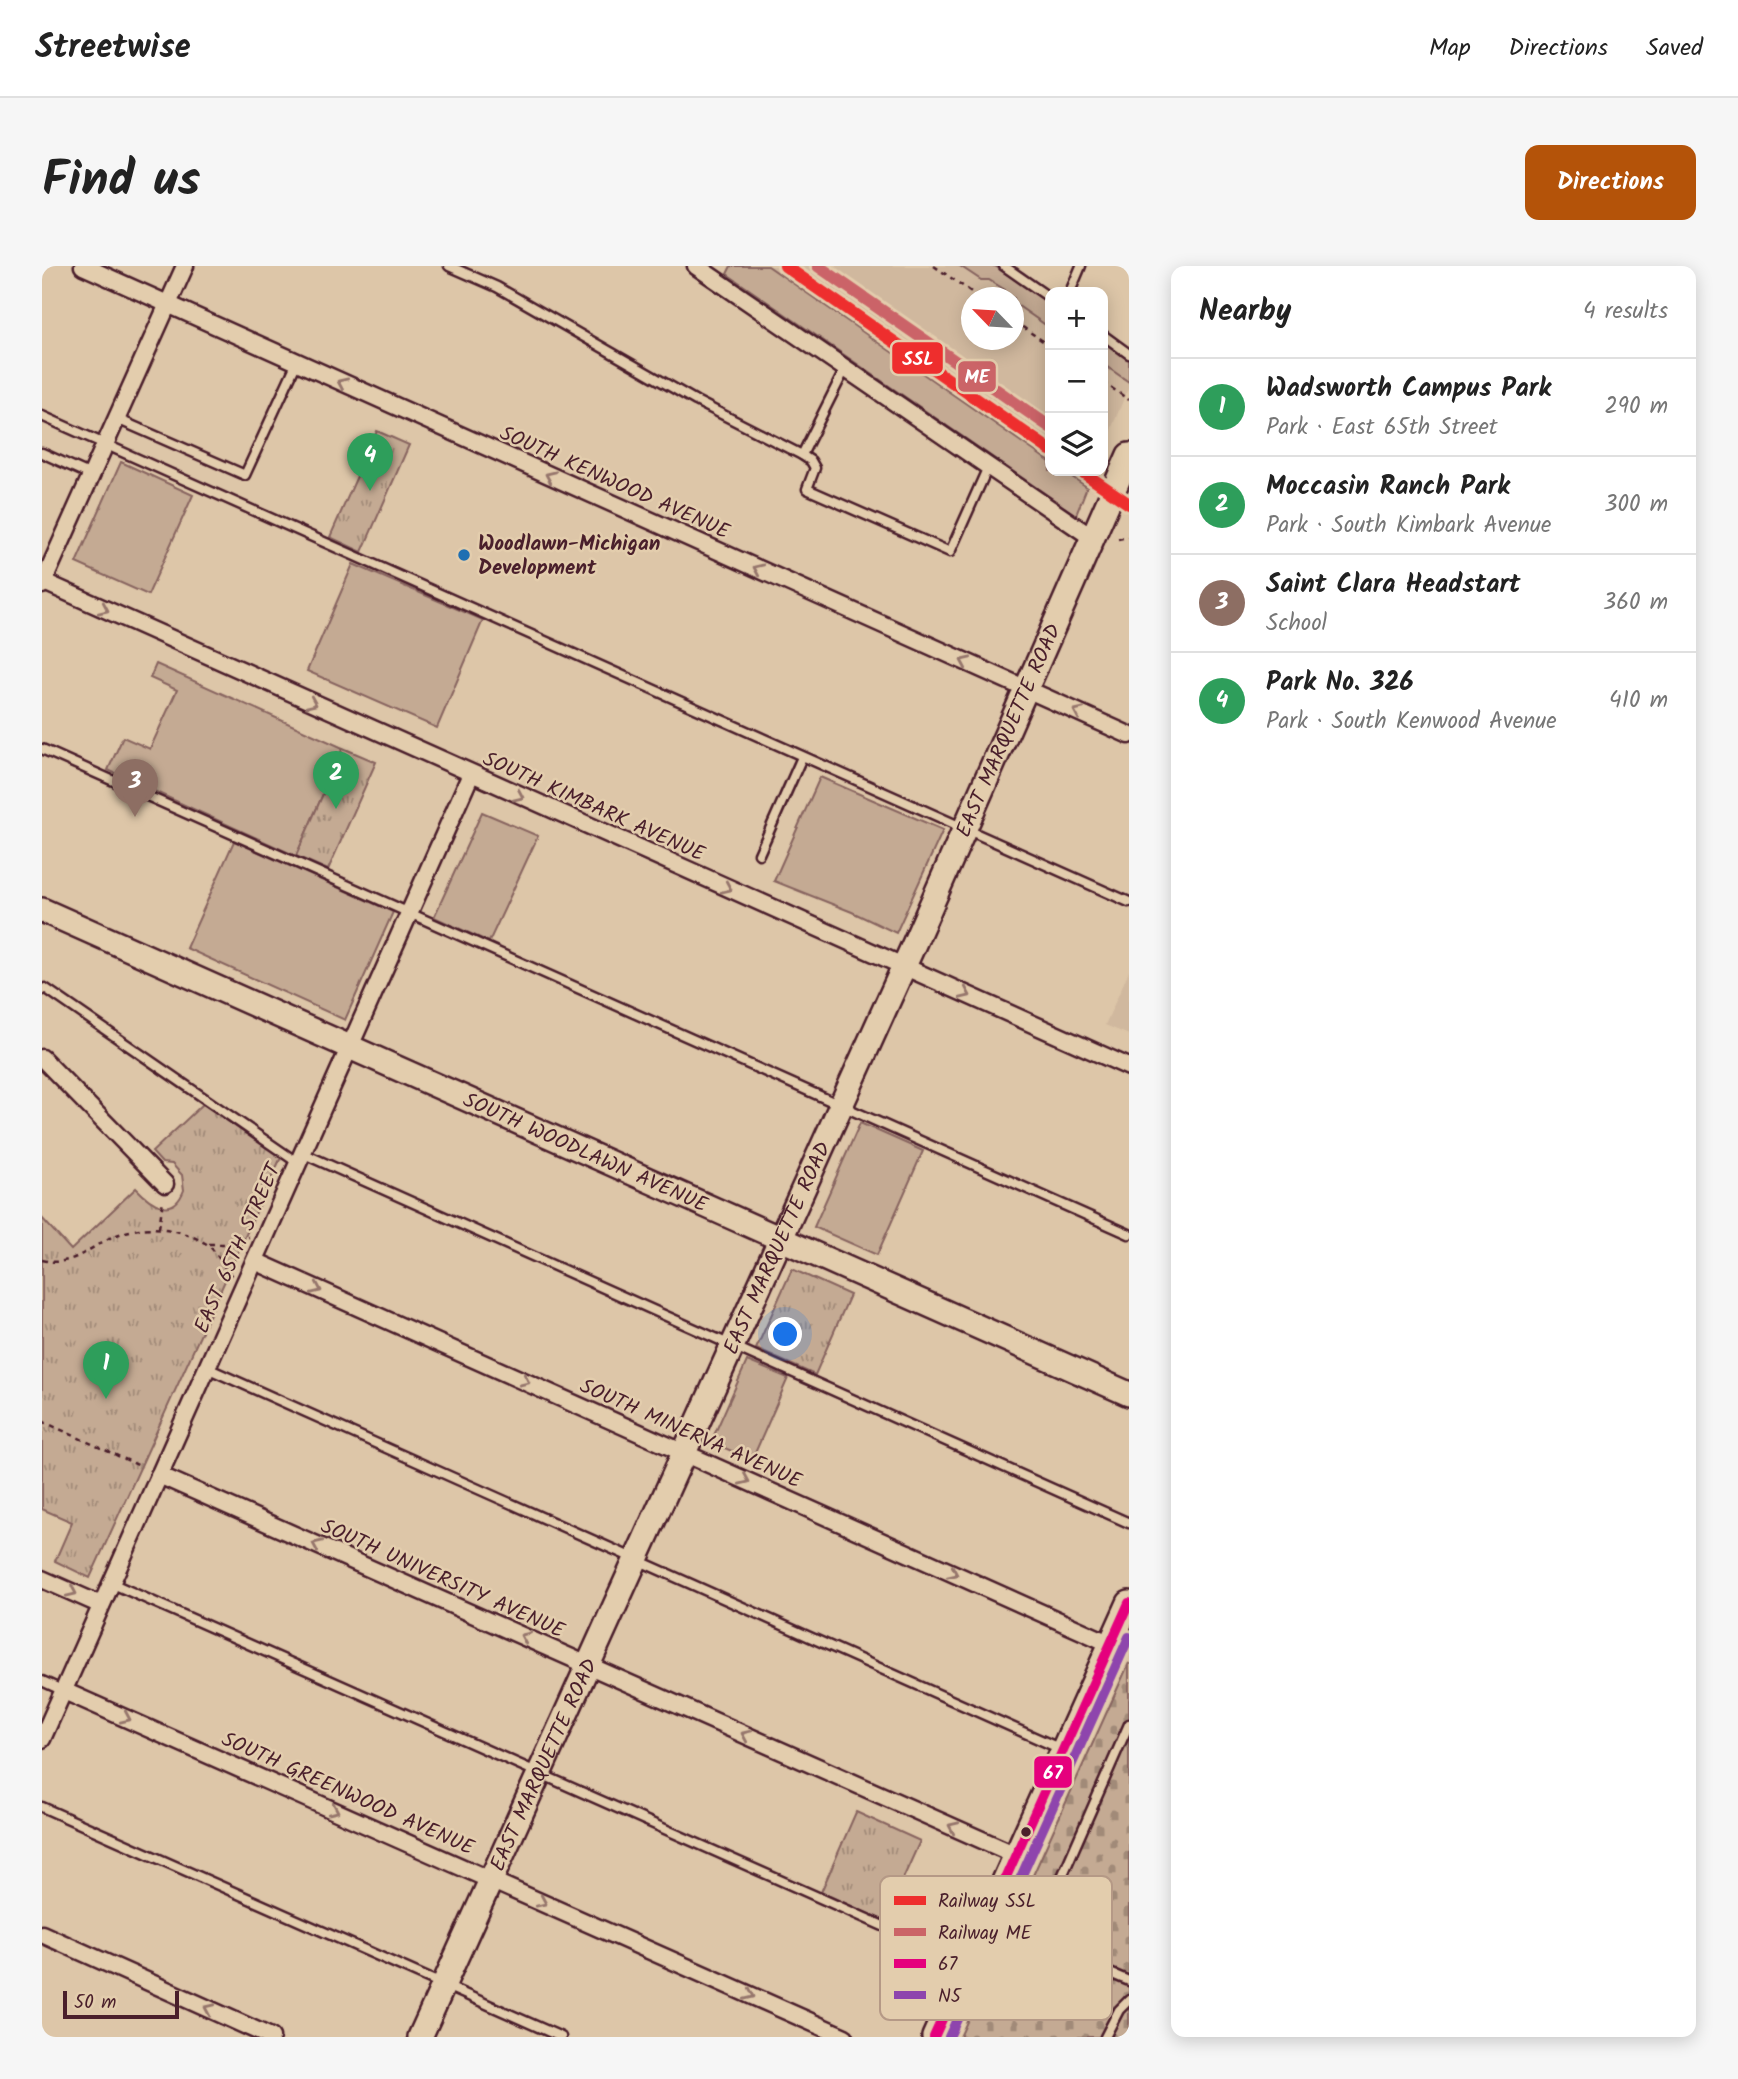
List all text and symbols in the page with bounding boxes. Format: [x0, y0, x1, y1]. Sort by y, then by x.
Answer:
text: Streetwise [35, 22, 191, 75]
text: Map [1429, 29, 1471, 68]
text: Directions [1509, 29, 1608, 68]
text: Saved [1646, 29, 1703, 68]
text: Find us [42, 143, 200, 221]
button: Directions [1525, 145, 1696, 220]
north arrow [961, 287, 1024, 350]
map controls [1045, 287, 1108, 476]
button: + [1045, 287, 1108, 350]
text: Nearby [1199, 288, 1291, 336]
text: 4 results [1583, 294, 1668, 330]
line badge: SSL [891, 341, 944, 375]
text: SSL [902, 345, 934, 375]
button: − [1045, 350, 1108, 413]
line badge: ME [957, 360, 997, 393]
text: ME [965, 363, 991, 393]
text: Wadsworth Campus Park [1266, 368, 1551, 410]
one-way arrow [337, 377, 349, 391]
text: 1 [1219, 389, 1225, 425]
text: 290 m [1604, 389, 1668, 425]
text: Park · East 65th Street [1266, 410, 1498, 446]
button: layers [1045, 413, 1108, 476]
street label: SOUTH KENWOOD AVENUE [494, 418, 735, 549]
pin: 4 [347, 433, 393, 491]
text: Moccasin Ranch Park [1266, 466, 1510, 508]
one-way arrow [545, 470, 557, 484]
text: 2 [1215, 487, 1229, 523]
text: 300 m [1604, 487, 1668, 523]
text: Park · South Kimbark Avenue [1266, 508, 1551, 544]
place label: Woodlawn-Michigan Development [478, 528, 660, 585]
marker: Woodlawn-Michigan Development [456, 547, 472, 563]
one-way arrow [752, 563, 765, 577]
text: Saint Clara Headstart [1266, 564, 1521, 606]
text: 3 [1216, 585, 1228, 621]
text: 360 m [1603, 585, 1668, 621]
one-way arrow [97, 601, 109, 615]
text: School [1266, 606, 1327, 642]
street label: EAST MARQUETTE ROAD [948, 619, 1071, 843]
one-way arrow [960, 656, 972, 670]
text: Park No. 326 [1266, 662, 1414, 704]
text: 4 [1216, 683, 1228, 719]
text: 410 m [1609, 683, 1668, 719]
one-way arrow [304, 695, 317, 709]
text: Park · South Kenwood Avenue [1266, 704, 1557, 740]
one-way arrow [1073, 706, 1085, 720]
street label: SOUTH KIMBARK AVENUE [477, 743, 711, 872]
pin: 2 [313, 751, 359, 809]
pin: 3 [112, 759, 158, 817]
one-way arrow [512, 788, 524, 802]
one-way arrow [720, 880, 732, 894]
one-way arrow [959, 986, 971, 1000]
street label: SOUTH WOODLAWN AVENUE [457, 1084, 713, 1223]
street label: EAST MARQUETTE ROAD [716, 1137, 841, 1360]
street label: EAST 65TH STREET [186, 1157, 291, 1339]
one-way arrow [310, 1281, 322, 1295]
your location [768, 1317, 802, 1351]
pin: 1 [83, 1341, 129, 1399]
street label: SOUTH MINERVA AVENUE [574, 1371, 807, 1498]
one-way arrow [517, 1373, 530, 1387]
one-way arrow [738, 1472, 750, 1486]
street label: SOUTH UNIVERSITY AVENUE [315, 1511, 570, 1648]
one-way arrow [312, 1539, 324, 1553]
one-way arrow [946, 1565, 958, 1579]
one-way arrow [65, 1584, 77, 1598]
one-way arrow [520, 1631, 532, 1645]
street label: EAST MARQUETTE ROAD [482, 1653, 607, 1877]
one-way arrow [119, 1710, 131, 1724]
street label: SOUTH GREENWOOD AVENUE [216, 1724, 480, 1865]
one-way arrow [740, 1729, 753, 1743]
line badge: 67 [1033, 1755, 1073, 1789]
text: 67 [1043, 1759, 1064, 1789]
one-way arrow [327, 1802, 339, 1816]
one-way arrow [948, 1821, 961, 1835]
unlabelled marker [1019, 1825, 1033, 1839]
legend [880, 1876, 1112, 2020]
text: Railway SSL [938, 1887, 1036, 1917]
one-way arrow [535, 1894, 547, 1908]
text: Railway ME [938, 1919, 1032, 1949]
text: 67 [938, 1950, 959, 1980]
text: N5 [938, 1982, 963, 2012]
one-way arrow [743, 1987, 755, 2001]
scale bar [63, 1988, 178, 2020]
text: 50 m [74, 1988, 116, 2018]
one-way arrow [204, 2003, 216, 2017]

